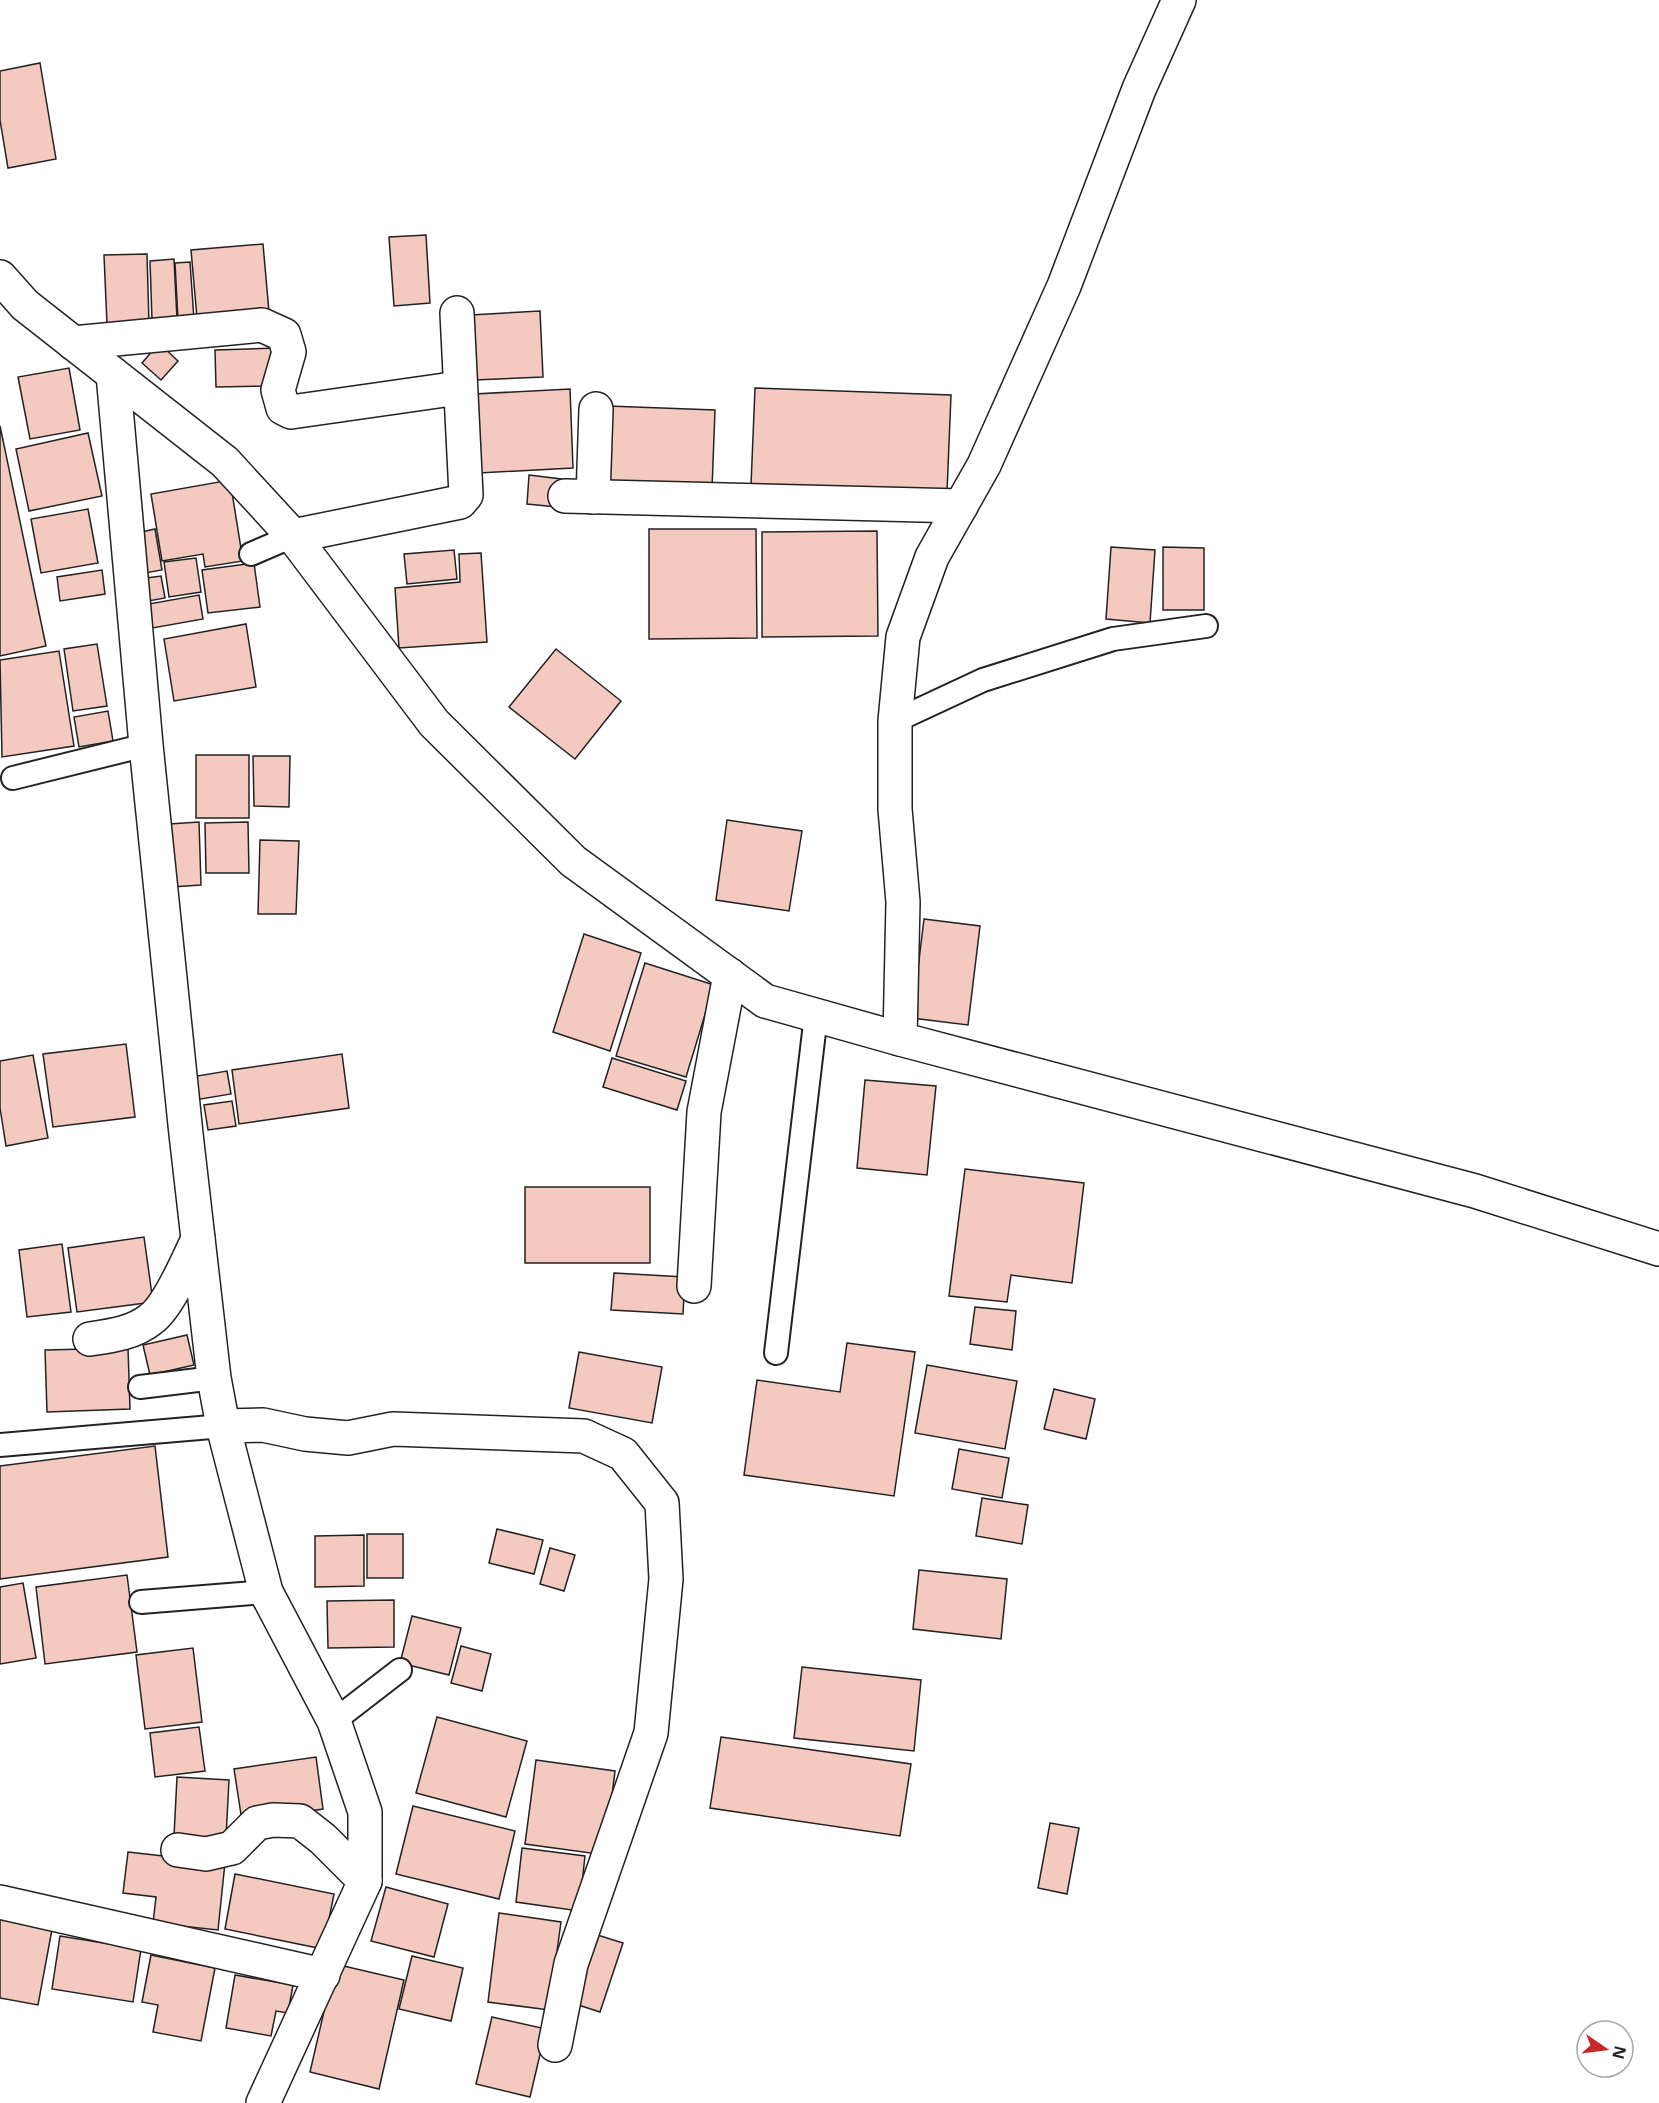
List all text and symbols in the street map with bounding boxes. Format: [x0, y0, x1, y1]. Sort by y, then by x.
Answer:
north arrow [1575, 2019, 1635, 2079]
text: N [1607, 2044, 1632, 2062]

